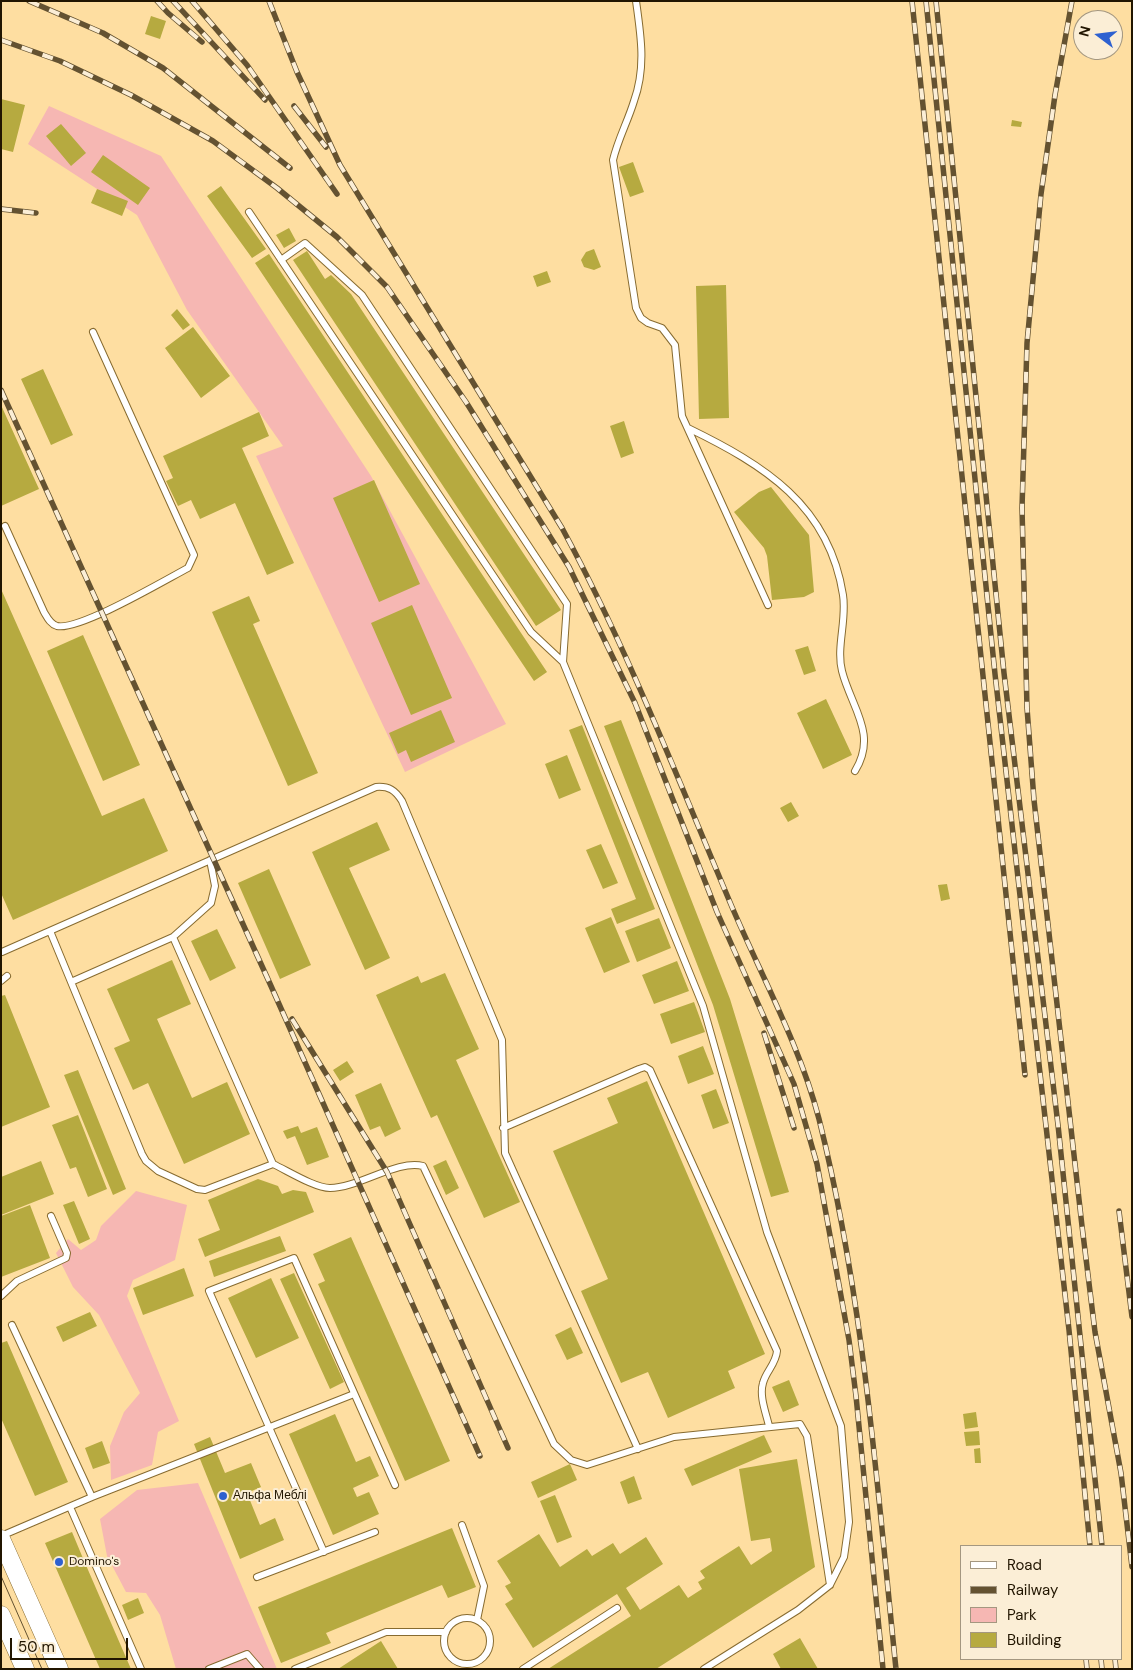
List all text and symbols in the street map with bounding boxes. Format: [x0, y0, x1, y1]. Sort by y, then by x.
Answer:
north arrow [1073, 10, 1123, 60]
text: N [1074, 24, 1094, 39]
place label: Альфа Меблі [233, 1489, 307, 1503]
marker: Альфа Меблі [217, 1490, 229, 1502]
legend [960, 1545, 1123, 1660]
place label: Domino's [69, 1555, 119, 1569]
text: Road [1007, 1555, 1042, 1575]
marker: Domino's [53, 1556, 65, 1568]
text: Railway [1007, 1580, 1058, 1600]
text: Park [1007, 1605, 1037, 1625]
scale bar [12, 1628, 130, 1660]
text: Building [1007, 1630, 1062, 1650]
text: 50 m [18, 1637, 55, 1657]

